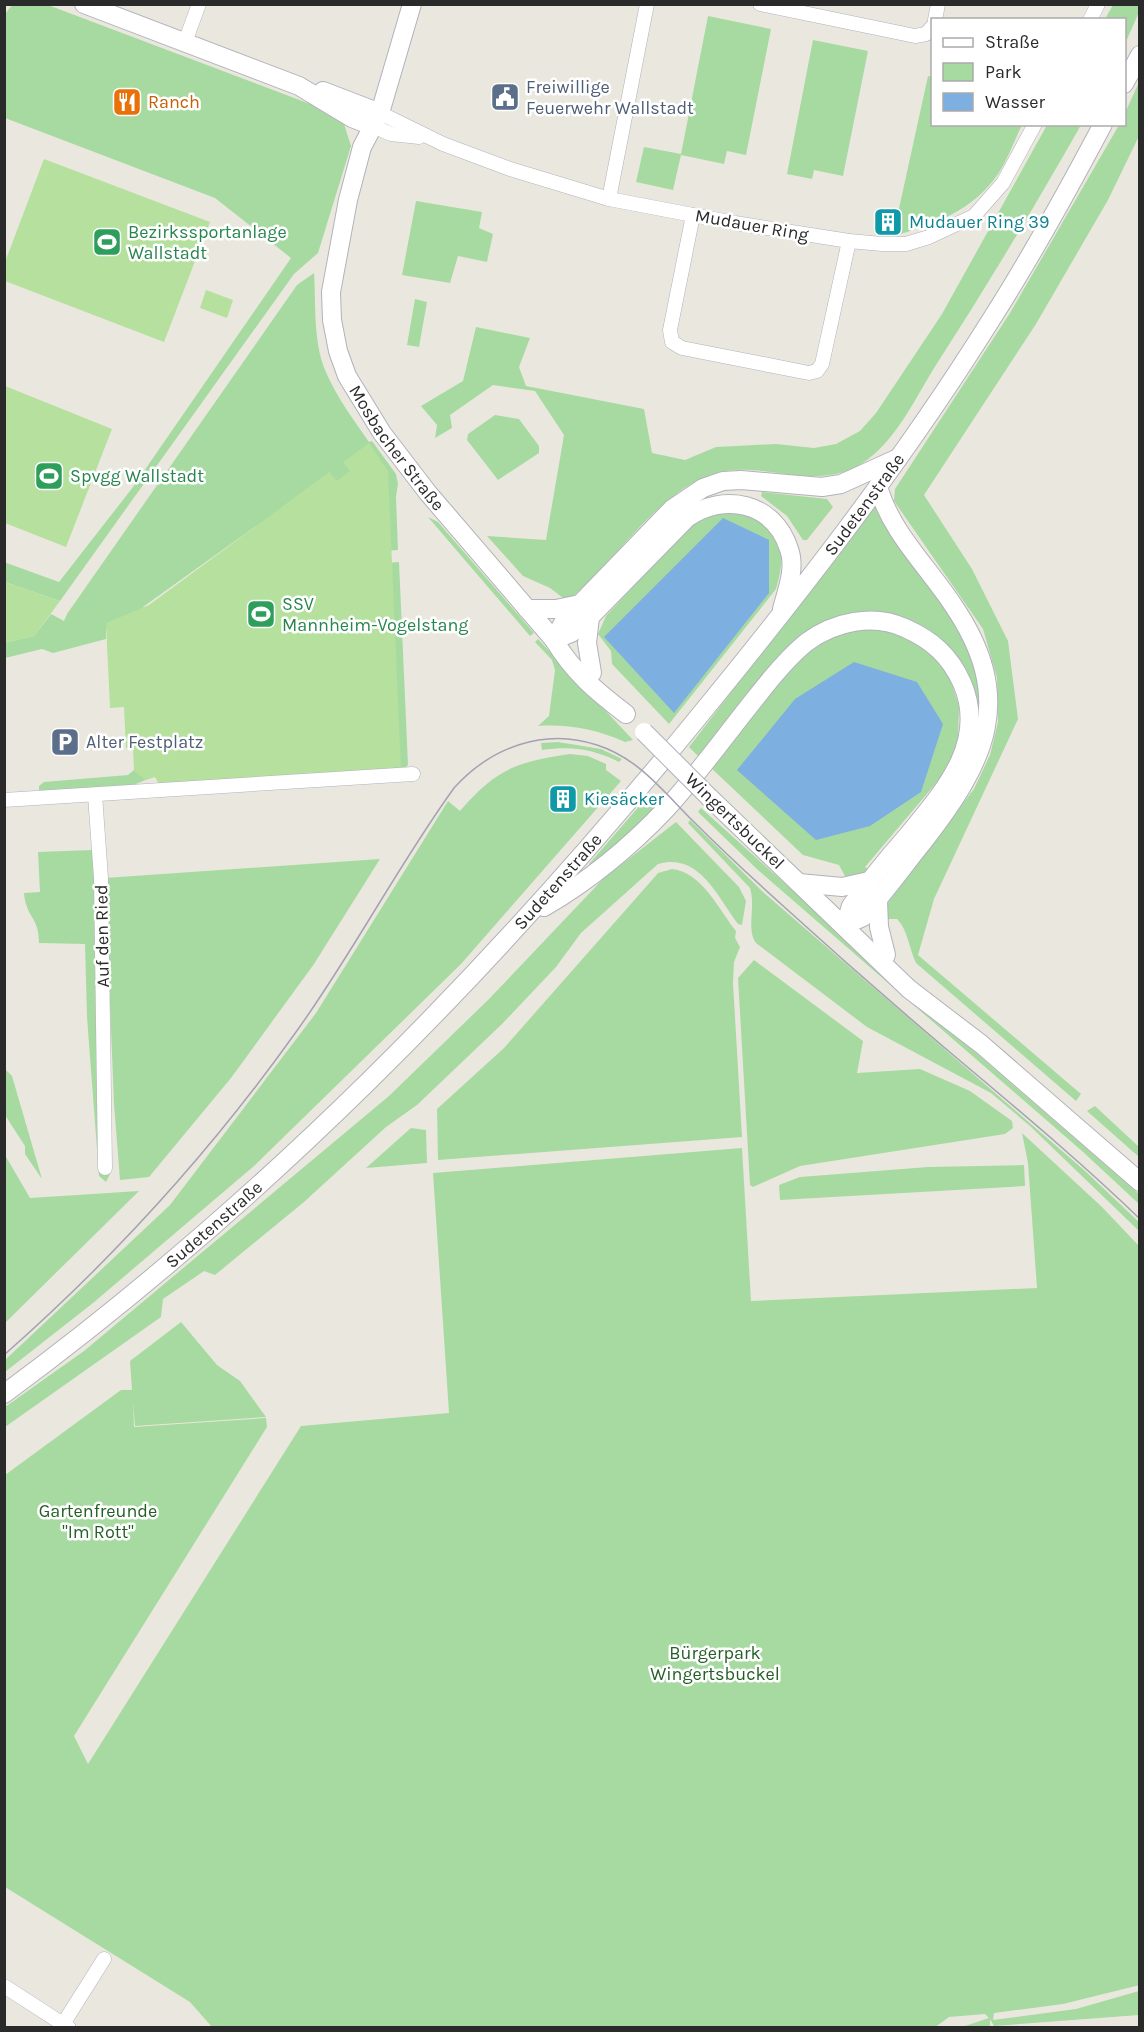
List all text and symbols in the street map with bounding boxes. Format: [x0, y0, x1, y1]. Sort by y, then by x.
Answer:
legend [931, 18, 1126, 126]
text: Straße [985, 31, 1039, 53]
text: Park [985, 61, 1022, 83]
place label: Freiwillige Feuerwehr Wallstadt [526, 76, 694, 119]
public building icon: Freiwillige Feuerwehr Wallstadt [489, 81, 521, 113]
restaurant icon: Ranch [111, 86, 143, 118]
place label: Ranch [148, 91, 200, 113]
text: Wasser [985, 91, 1046, 113]
street label: Mudauer Ring [693, 204, 811, 246]
building icon: Mudauer Ring 39 [872, 206, 904, 238]
place label: Mudauer Ring 39 [909, 211, 1049, 233]
place label: Bezirkssportanlage Wallstadt [128, 221, 287, 264]
sports icon: Bezirkssportanlage Wallstadt [91, 226, 123, 258]
street label: Mosbacher Straße [344, 381, 449, 515]
street label: Sudetenstraße [819, 449, 909, 560]
sports icon: Spvgg Wallstadt [33, 460, 65, 492]
place label: Spvgg Wallstadt [70, 465, 204, 487]
place label: SSV Mannheim-Vogelstang [282, 593, 468, 636]
sports icon: SSV Mannheim-Vogelstang [245, 598, 277, 630]
parking icon: Alter Festplatz [49, 726, 81, 758]
place label: Alter Festplatz [86, 731, 203, 753]
street label: Wingertsbuckel [681, 768, 789, 874]
building icon: Kiesäcker [547, 783, 579, 815]
place label: Kiesäcker [584, 788, 665, 810]
street label: Sudetenstraße [509, 829, 607, 934]
street label: Auf den Ried [90, 884, 114, 988]
street label: Sudetenstraße [161, 1176, 267, 1273]
park label: Gartenfreunde "Im Rott" [39, 1500, 157, 1543]
park label: Bürgerpark Wingertsbuckel [650, 1642, 780, 1685]

